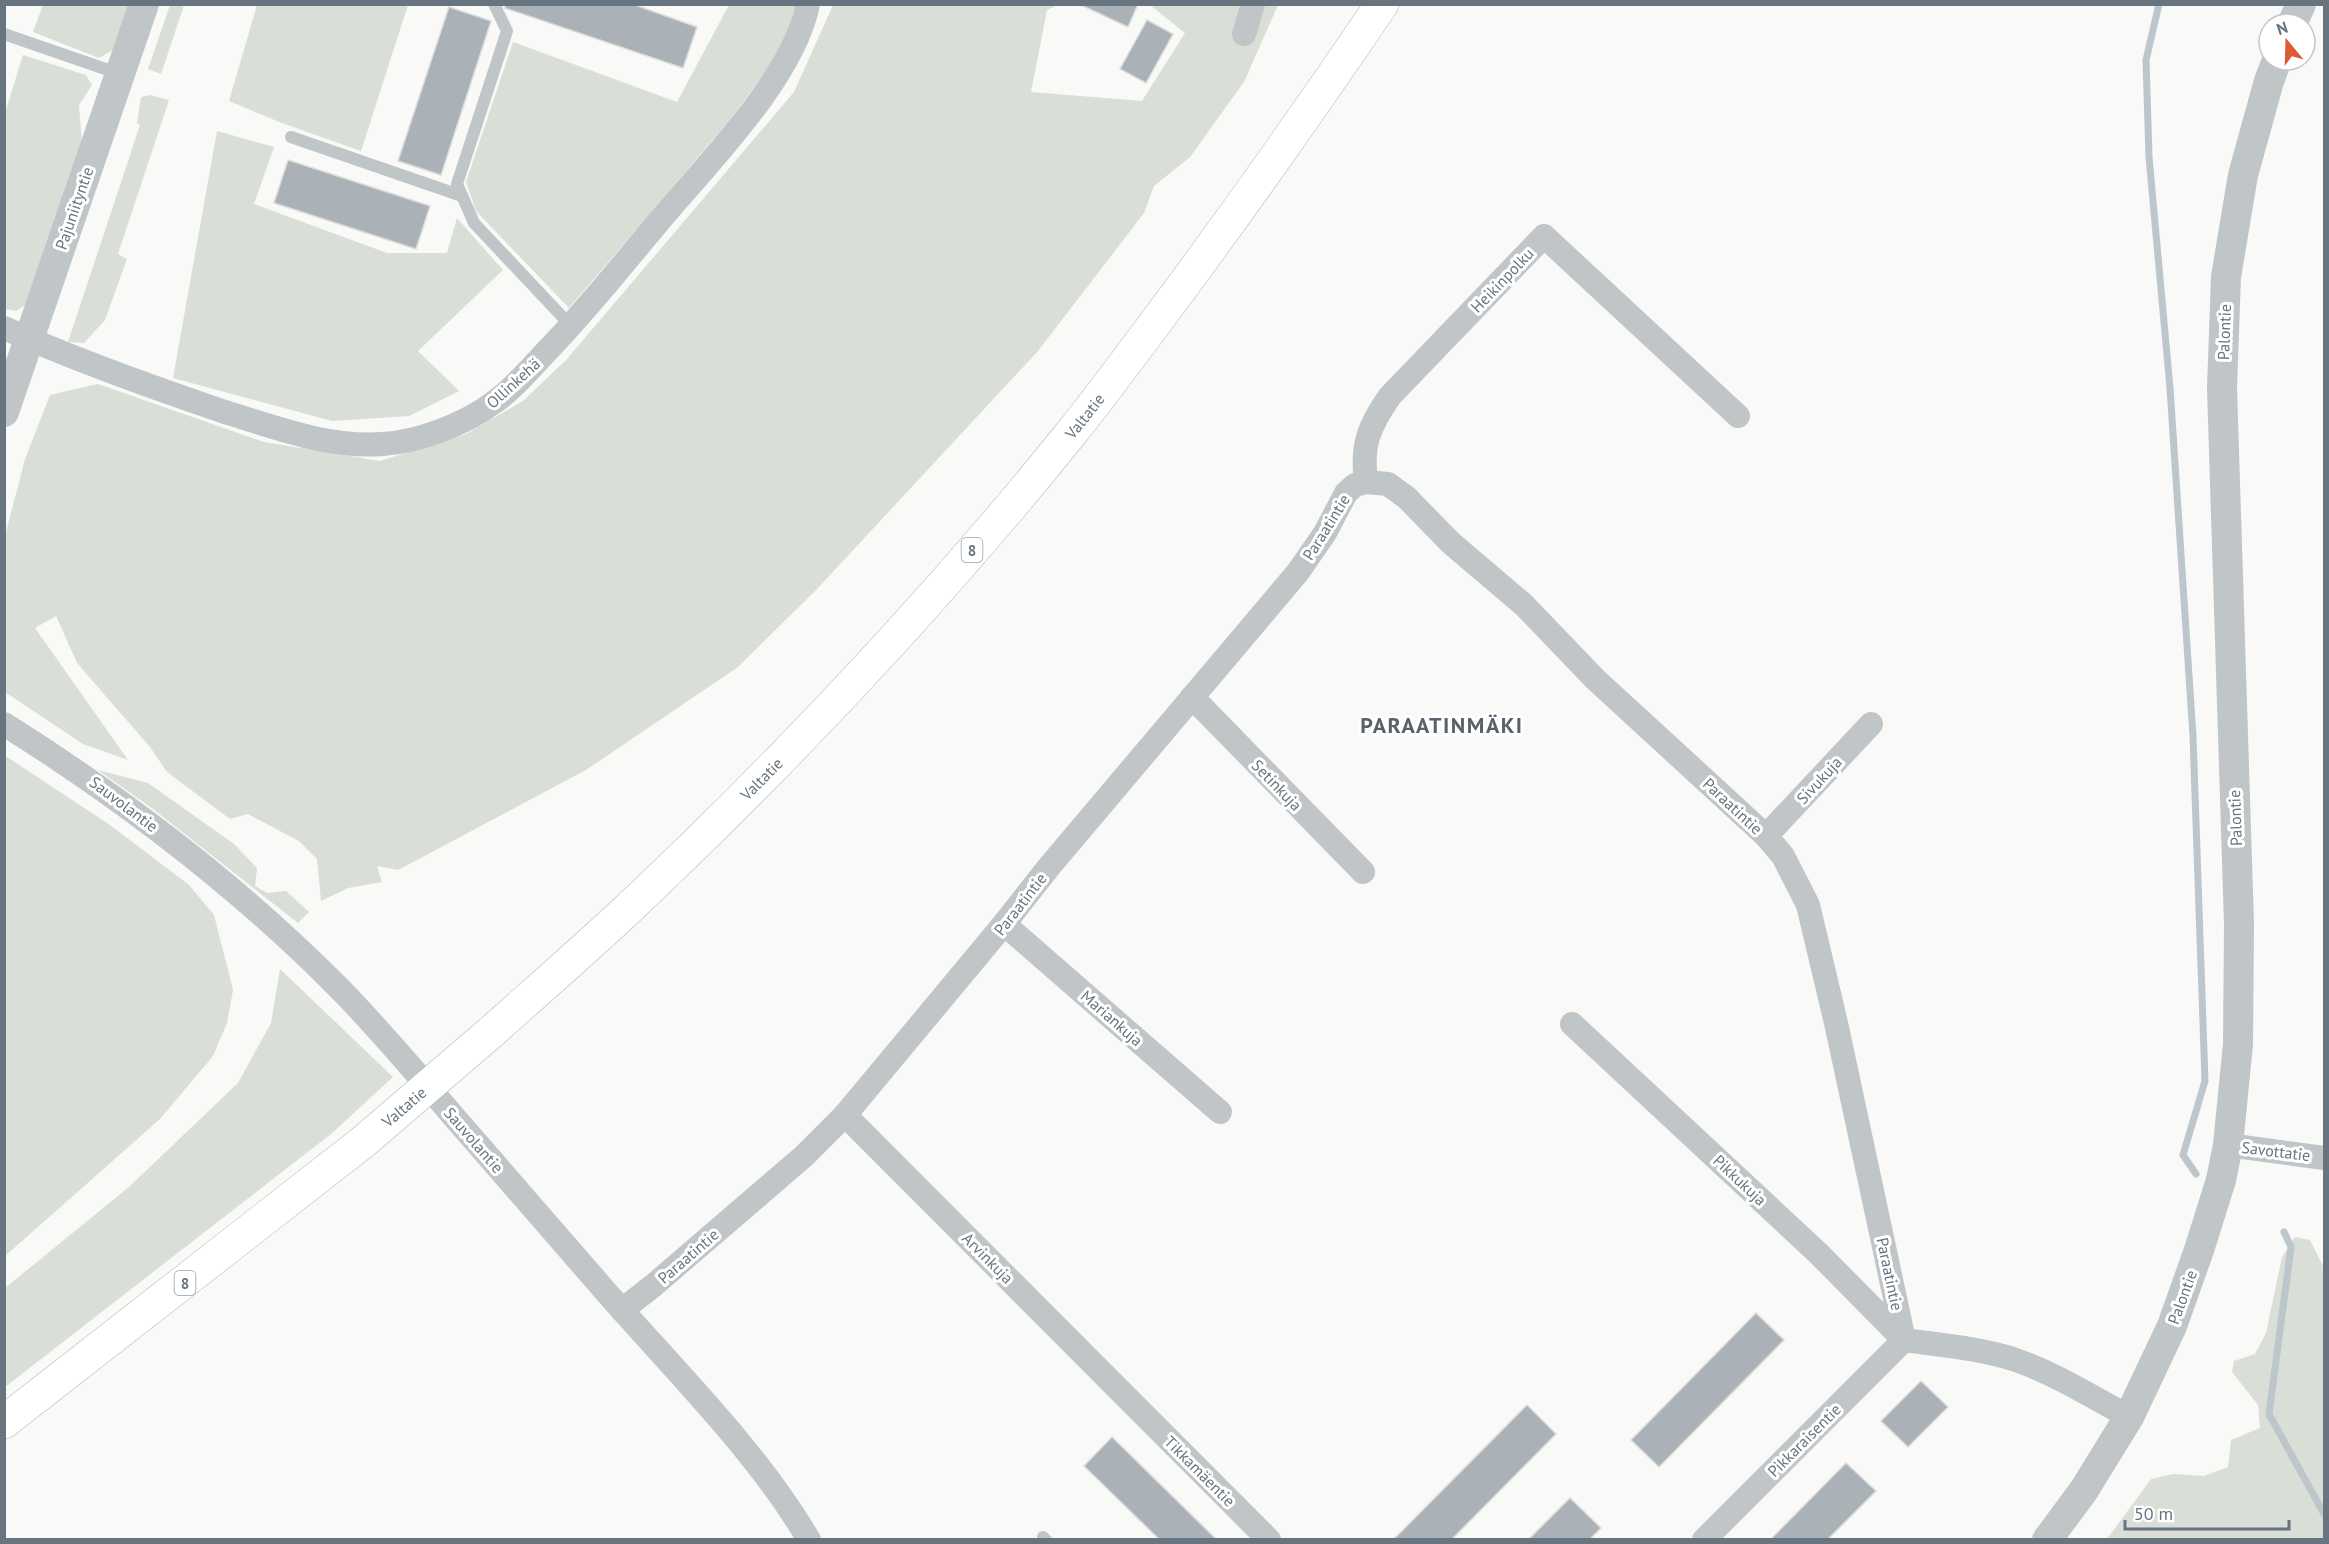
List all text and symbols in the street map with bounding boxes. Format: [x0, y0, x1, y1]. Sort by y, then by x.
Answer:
north arrow [2257, 12, 2317, 72]
text: N [2274, 17, 2290, 39]
street label: Pajuniityntie [51, 164, 97, 252]
street label: Heikinpolku [1466, 244, 1538, 316]
street label: Palontie [2213, 304, 2235, 360]
street label: Ollinkehä [482, 354, 544, 412]
street label: Valtatie [1060, 389, 1109, 444]
street label: Paraatintie [1298, 490, 1354, 564]
road number: 8 [962, 538, 982, 562]
district label: PARAATINMÄKI [1360, 711, 1524, 739]
street label: Sivukuja [1792, 752, 1846, 808]
street label: Valtatie [735, 753, 787, 805]
street label: Setinkuja [1248, 755, 1306, 815]
street label: Sauvolantie [86, 772, 162, 836]
street label: Paraatintie [1699, 773, 1767, 839]
street label: Palontie [2224, 790, 2246, 846]
street label: Paraatintie [989, 869, 1051, 939]
street label: Mariankuja [1077, 986, 1147, 1050]
street label: Valtatie [377, 1082, 430, 1132]
street label: Sauvolantie [440, 1103, 508, 1177]
street label: Savottatie [2240, 1137, 2312, 1165]
street label: Pikkukuja [1709, 1150, 1771, 1210]
street label: Paraatintie [654, 1224, 722, 1288]
street label: Arvinkuja [958, 1228, 1018, 1288]
street label: Paraatintie [1873, 1236, 1907, 1312]
street label: Palontie [2163, 1267, 2201, 1327]
road number: 8 [174, 1271, 195, 1295]
street label: Pikkaraisentie [1763, 1399, 1845, 1481]
street label: Tikkamäentie [1160, 1431, 1240, 1511]
scale bar [2125, 1493, 2288, 1531]
text: 50 m [2134, 1502, 2173, 1525]

